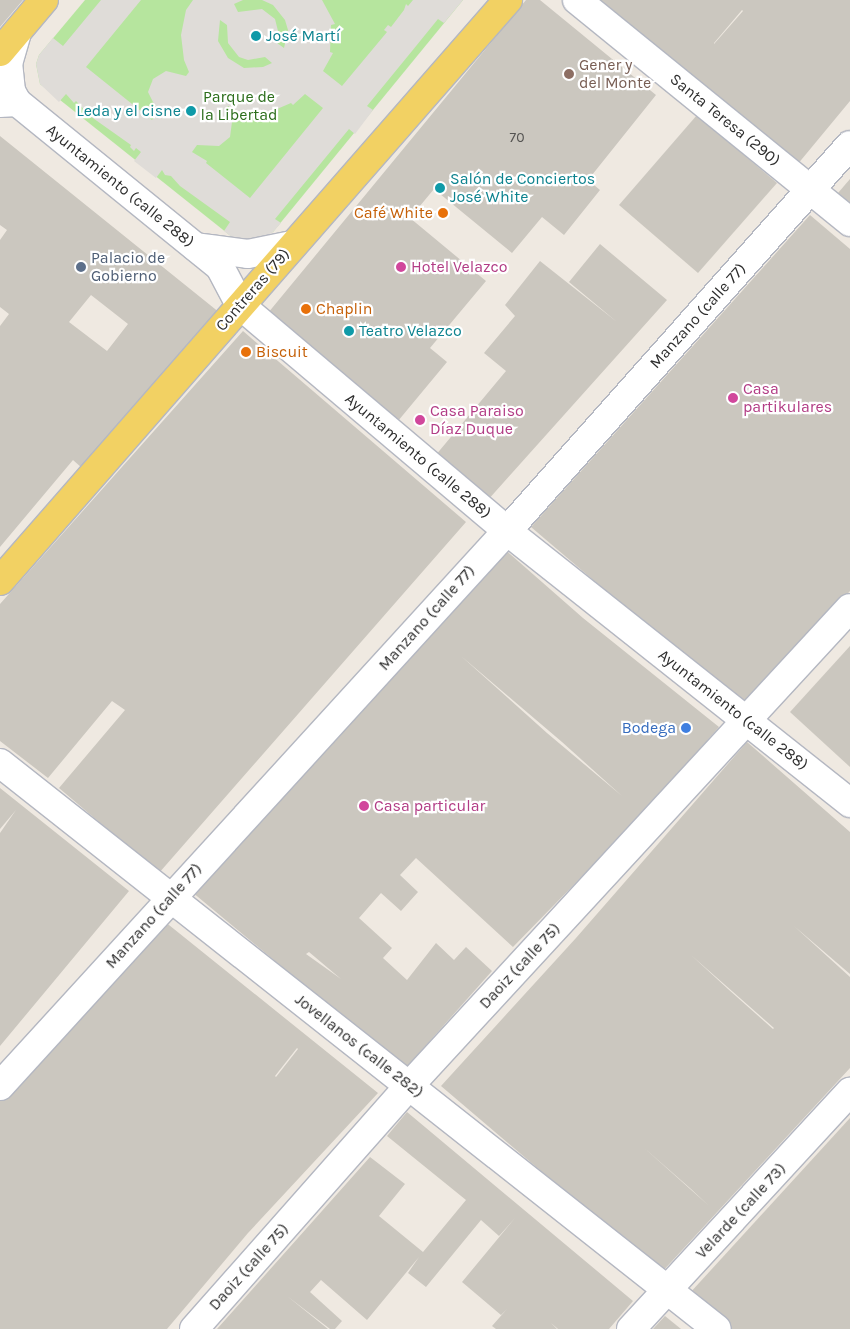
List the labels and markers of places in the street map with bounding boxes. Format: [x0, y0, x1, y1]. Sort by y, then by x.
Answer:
place label: José Martí [266, 26, 341, 46]
marker: José Martí [250, 30, 262, 42]
place label: Gener y del Monte [579, 55, 651, 93]
marker: Gener y del Monte [563, 68, 575, 80]
place label: Leda y el cisne [76, 101, 181, 121]
marker: Leda y el cisne [185, 105, 197, 117]
place label: Salón de Conciertos José White [450, 169, 595, 207]
marker: Salón de Conciertos José White [434, 182, 446, 194]
place label: Café White [354, 203, 433, 223]
marker: Café White [437, 207, 449, 219]
place label: Palacio de Gobierno [91, 248, 165, 286]
place label: Hotel Velazco [411, 257, 508, 277]
marker: Palacio de Gobierno [75, 261, 87, 273]
marker: Hotel Velazco [395, 261, 407, 273]
place label: Chaplin [316, 299, 373, 319]
marker: Chaplin [300, 303, 312, 315]
place label: Teatro Velazco [359, 321, 462, 341]
marker: Teatro Velazco [343, 325, 355, 337]
place label: Biscuit [256, 342, 308, 362]
marker: Biscuit [240, 346, 252, 358]
place label: Casa partikulares [743, 379, 832, 417]
marker: Casa partikulares [727, 392, 739, 404]
place label: Casa Paraiso Díaz Duque [430, 401, 524, 439]
marker: Casa Paraiso Díaz Duque [414, 414, 426, 426]
place label: Bodega [622, 718, 676, 738]
marker: Bodega [680, 722, 692, 734]
place label: Casa particular [374, 796, 485, 816]
marker: Casa particular [358, 800, 370, 812]

